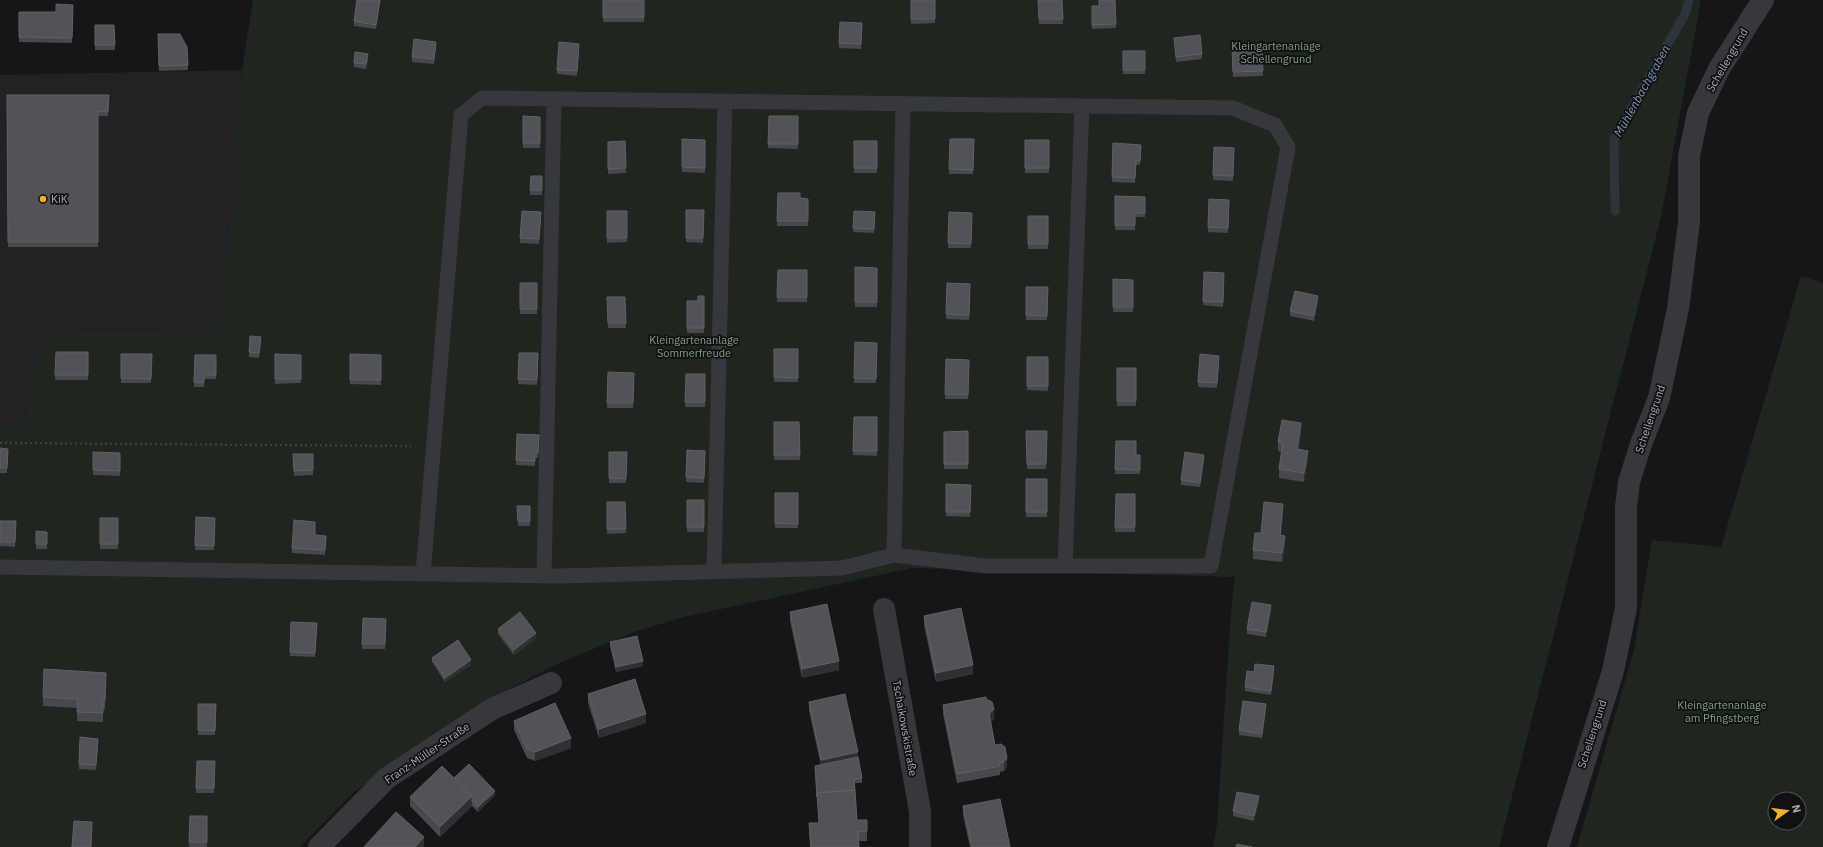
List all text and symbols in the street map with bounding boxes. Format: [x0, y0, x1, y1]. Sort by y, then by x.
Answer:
street label: Schellengrund [1703, 26, 1751, 94]
park label: Kleingartenanlage Schellengrund [1231, 39, 1321, 66]
water label: Mühlenbachgraben [1610, 42, 1673, 139]
place label: KiK [51, 192, 68, 206]
marker: KiK [38, 194, 48, 204]
park label: Kleingartenanlage Sommerfreude [649, 333, 739, 360]
street label: Schellengrund [1632, 383, 1668, 455]
street label: Tschaikowskistraße [890, 679, 920, 777]
street label: Schellengrund [1574, 698, 1610, 770]
park label: Kleingartenanlage am Pfingstberg [1677, 698, 1767, 725]
street label: Franz-Müller-Straße [382, 719, 472, 787]
north arrow [1767, 791, 1807, 831]
text: N [1789, 803, 1804, 814]

